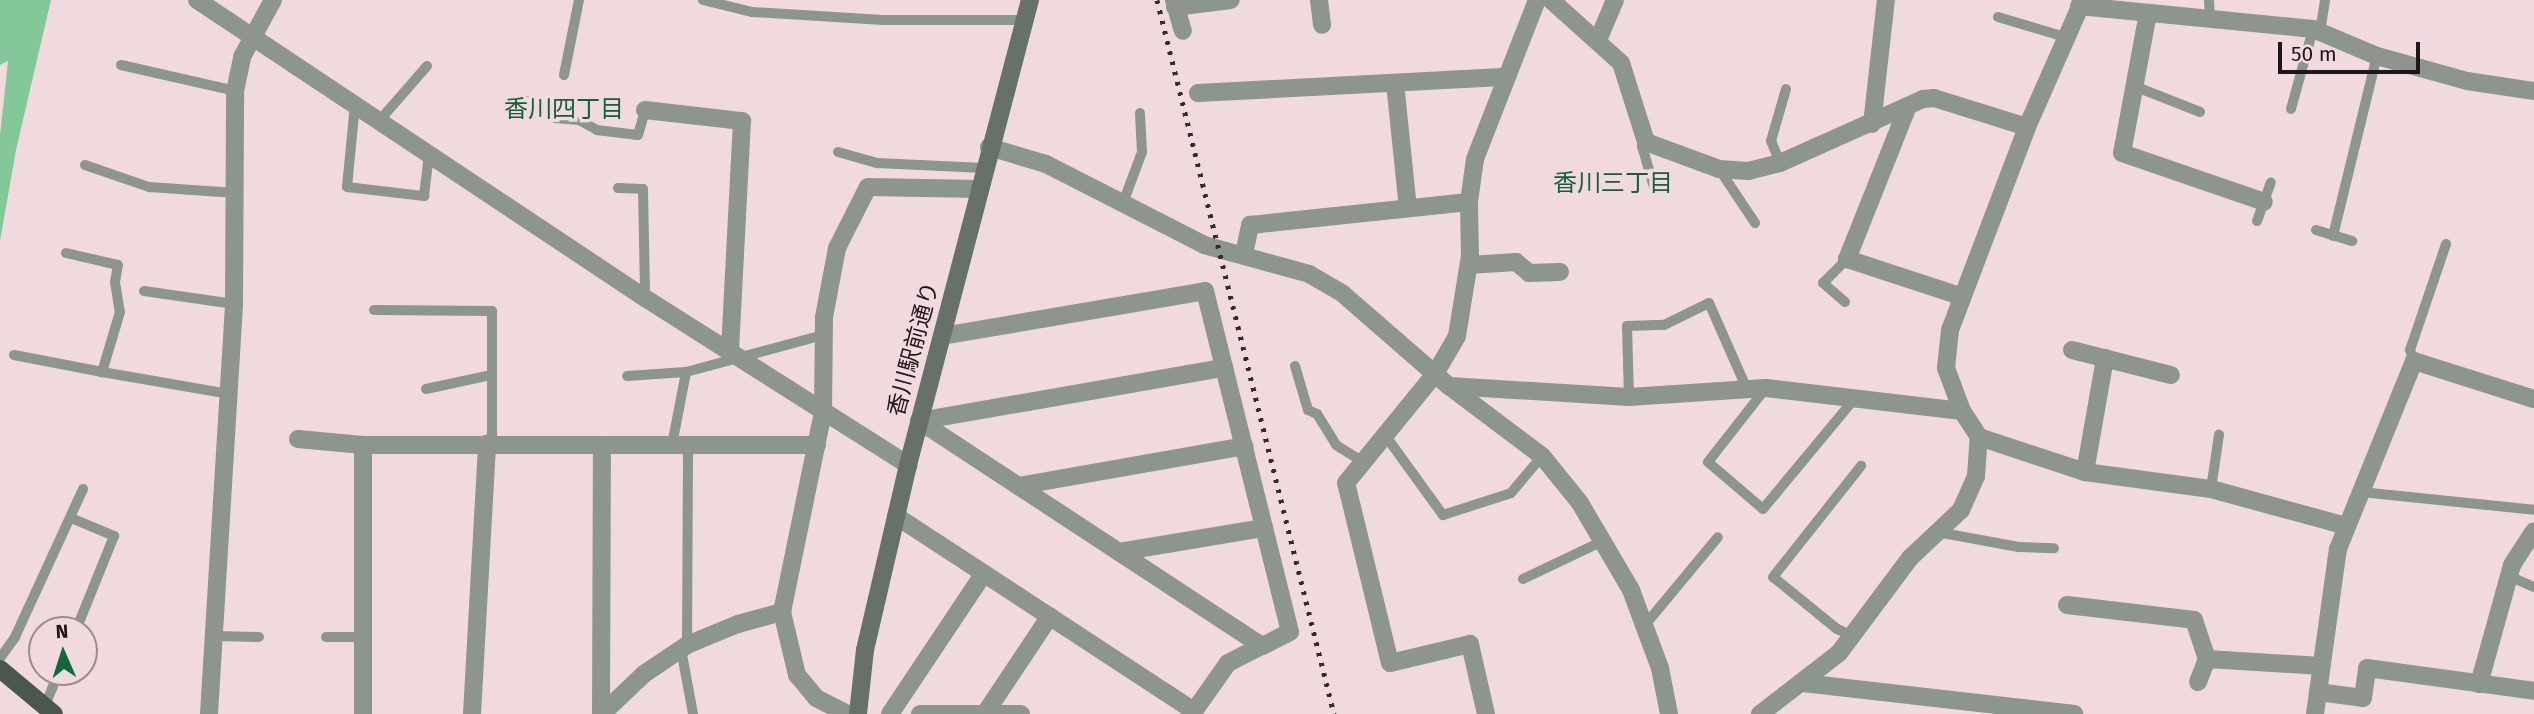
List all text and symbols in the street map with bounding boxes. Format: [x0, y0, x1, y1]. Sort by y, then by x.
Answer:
scale bar [2282, 28, 2424, 72]
text: 50 m [2291, 41, 2337, 67]
district label: 香川四丁目 [504, 96, 624, 124]
district label: 香川三丁目 [1553, 170, 1673, 198]
street label: 香川駅前通り [882, 279, 944, 419]
north arrow [28, 616, 98, 686]
text: N [55, 620, 69, 643]

